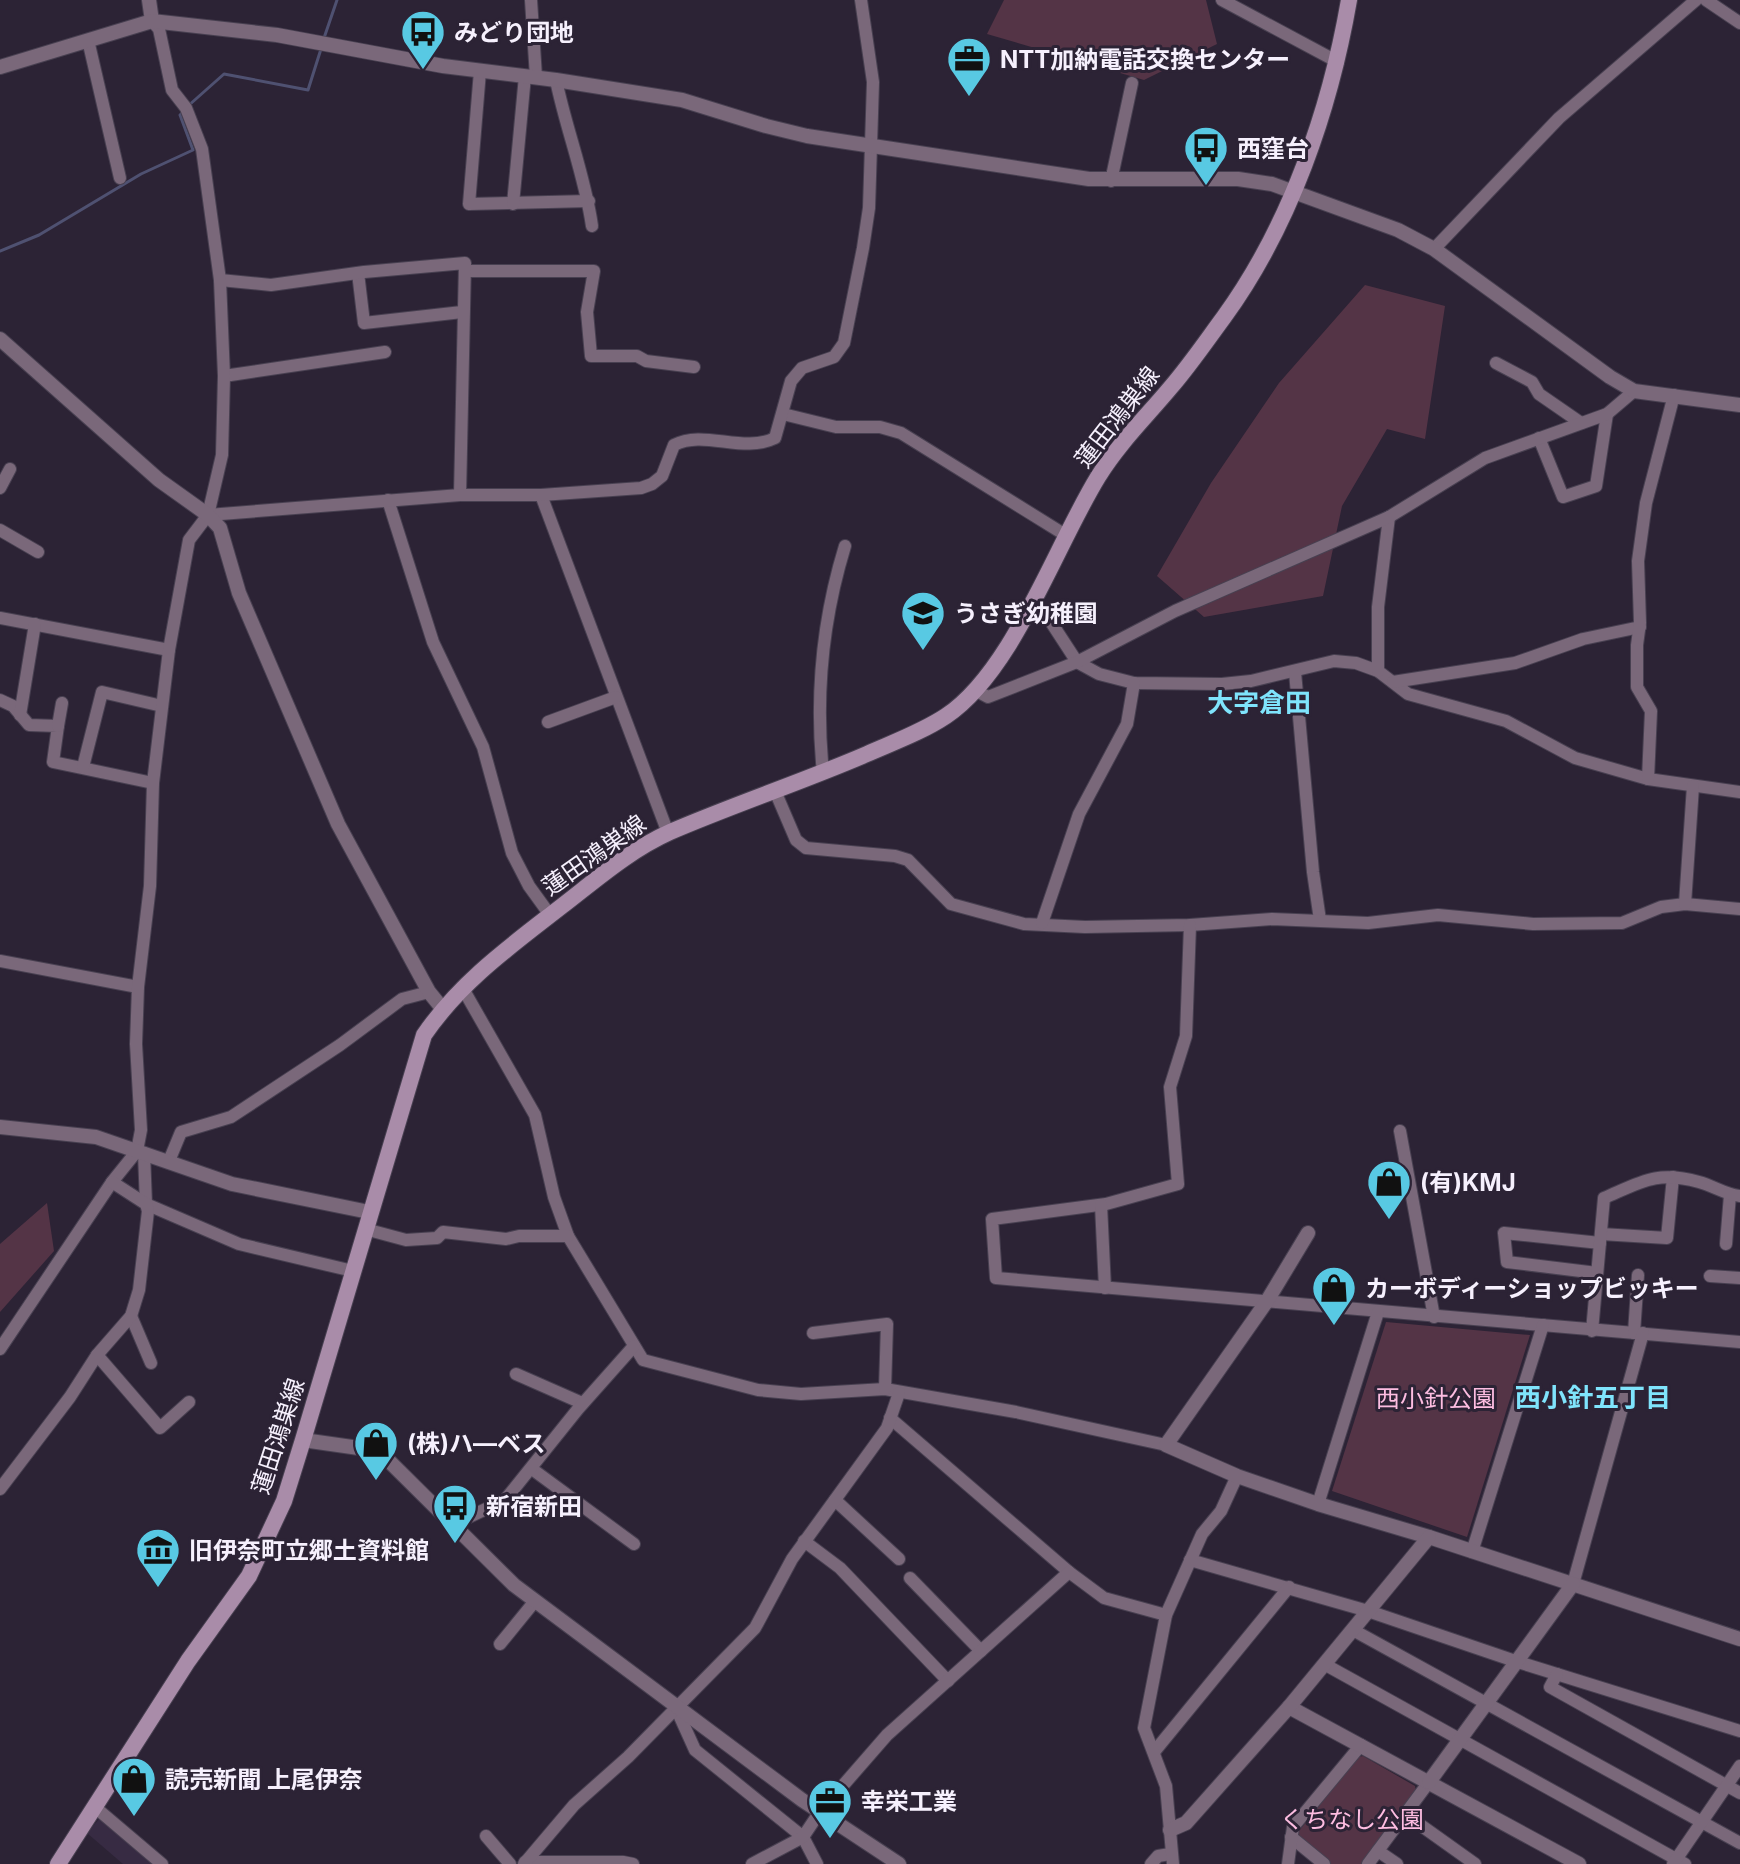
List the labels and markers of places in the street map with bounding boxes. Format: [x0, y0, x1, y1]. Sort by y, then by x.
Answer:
bus stop icon: みどり団地 [399, 8, 447, 71]
place label: みどり団地 [454, 18, 574, 47]
office icon: NTT加納電話交換センター [945, 35, 993, 98]
place label: NTT加納電話交換センター [1000, 45, 1290, 74]
bus stop icon: 西窪台 [1182, 124, 1230, 187]
place label: 西窪台 [1237, 134, 1309, 163]
school or university icon: うさぎ幼稚園 [899, 589, 947, 652]
place label: うさぎ幼稚園 [954, 599, 1098, 628]
shop icon: (有)KMJ [1365, 1158, 1413, 1221]
place label: (有)KMJ [1420, 1168, 1516, 1197]
shop icon: カーボディーショップビッキー [1310, 1264, 1358, 1327]
place label: カーボディーショップビッキー [1365, 1274, 1699, 1303]
shop icon: (株)ハ―ベス [352, 1419, 400, 1482]
place label: (株)ハ―ベス [407, 1429, 546, 1458]
bus stop icon: 新宿新田 [431, 1482, 479, 1545]
place label: 新宿新田 [486, 1492, 582, 1521]
museum icon: 旧伊奈町立郷土資料館 [134, 1526, 182, 1589]
place label: 旧伊奈町立郷土資料館 [189, 1536, 429, 1565]
shop icon: 読売新聞 上尾伊奈 [110, 1755, 158, 1818]
place label: 読売新聞 上尾伊奈 [165, 1765, 363, 1794]
office icon: 幸栄工業 [806, 1777, 854, 1840]
place label: 幸栄工業 [861, 1787, 957, 1816]

